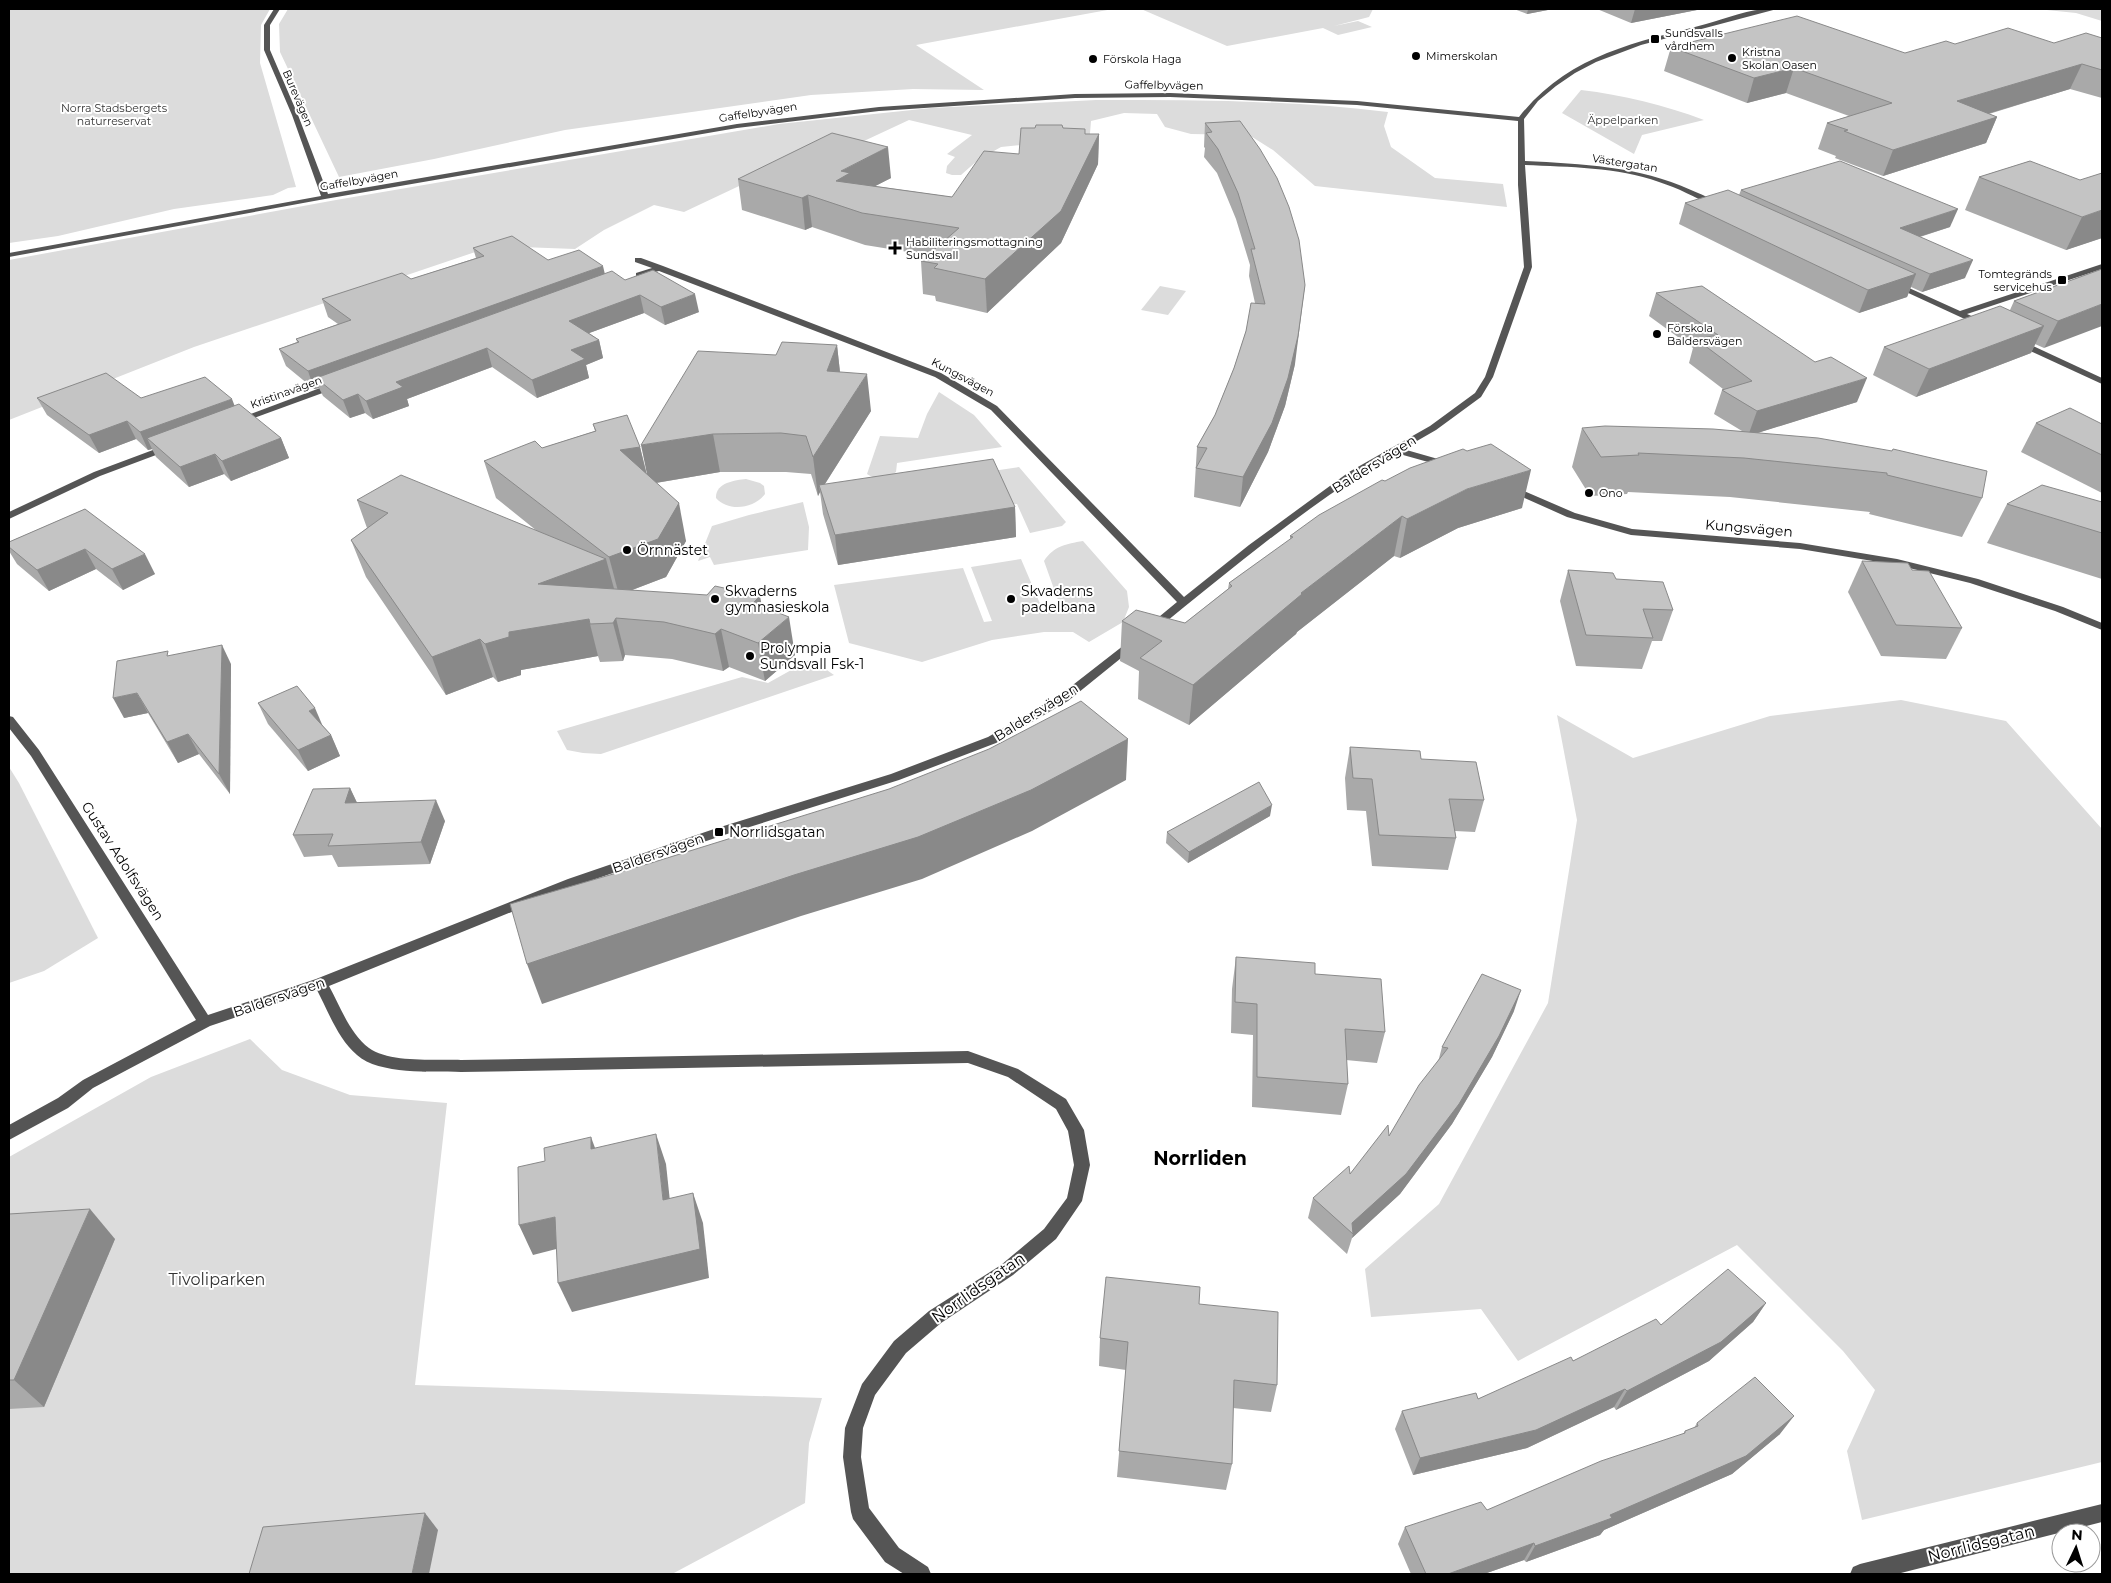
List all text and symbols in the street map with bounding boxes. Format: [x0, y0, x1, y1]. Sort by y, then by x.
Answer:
place label: Sundsvalls vårdhem [1665, 26, 1723, 53]
marker: Sundsvalls vårdhem [1649, 33, 1661, 45]
place label: Kristna Skolan Oasen [1742, 45, 1817, 72]
place label: Mimerskolan [1426, 49, 1498, 63]
marker: Mimerskolan [1410, 50, 1422, 62]
place label: Förskola Haga [1103, 52, 1181, 66]
marker: Kristna Skolan Oasen [1726, 52, 1738, 64]
marker: Förskola Haga [1087, 53, 1099, 65]
street label: Burevägen [280, 67, 316, 129]
street label: Gaffelbyvägen [1124, 77, 1204, 93]
street label: Gaffelbyvägen [718, 99, 798, 125]
park label: Norra Stadsbergets naturreservat [61, 101, 168, 128]
park label: Äppelparken [1587, 113, 1659, 127]
street label: Västergatan [1591, 151, 1659, 175]
street label: Gaffelbyvägen [319, 166, 399, 194]
place label: Habiliteringsmottagning Sundsvall [906, 235, 1043, 262]
marker: Habiliteringsmottagning Sundsvall [888, 241, 902, 255]
place label: Tomtegränds servicehus [1979, 267, 2053, 294]
marker: Tomtegränds servicehus [2056, 274, 2068, 286]
place label: Förskola Baldersvägen [1667, 321, 1742, 348]
marker: Förskola Baldersvägen [1651, 328, 1663, 340]
street label: Kungsvägen [929, 355, 997, 399]
street label: Kristinavägen [248, 373, 324, 411]
street label: Baldersvägen [1329, 431, 1419, 497]
place label: Ono [1599, 486, 1623, 500]
marker: Ono [1583, 487, 1595, 499]
street label: Kungsvägen [1704, 515, 1794, 541]
place label: Örnnästet [637, 541, 708, 559]
marker: Örnnästet [621, 544, 633, 556]
place label: Skvaderns gymnasieskola [725, 582, 829, 616]
place label: Skvaderns padelbana [1021, 582, 1096, 616]
marker: Skvaderns gymnasieskola [709, 593, 721, 605]
marker: Skvaderns padelbana [1005, 593, 1017, 605]
place label: Prolympia Sundsvall Fsk-1 [760, 639, 864, 673]
marker: Prolympia Sundsvall Fsk-1 [744, 650, 756, 662]
street label: Baldersvägen [991, 679, 1081, 745]
street label: Gustav Adolfsvägen [78, 798, 168, 924]
place label: Norrlidsgatan [729, 823, 825, 841]
marker: Norrlidsgatan [713, 826, 725, 838]
street label: Baldersvägen [610, 829, 706, 877]
street label: Baldersvägen [231, 973, 327, 1021]
district label: Norrliden [1153, 1147, 1247, 1170]
street label: Norrlidsgatan [928, 1248, 1029, 1327]
park label: Tivoliparken [169, 1270, 265, 1289]
street label: Norrlidsgatan [1926, 1521, 2037, 1566]
north arrow [2051, 1523, 2101, 1573]
text: N [2071, 1526, 2083, 1544]

